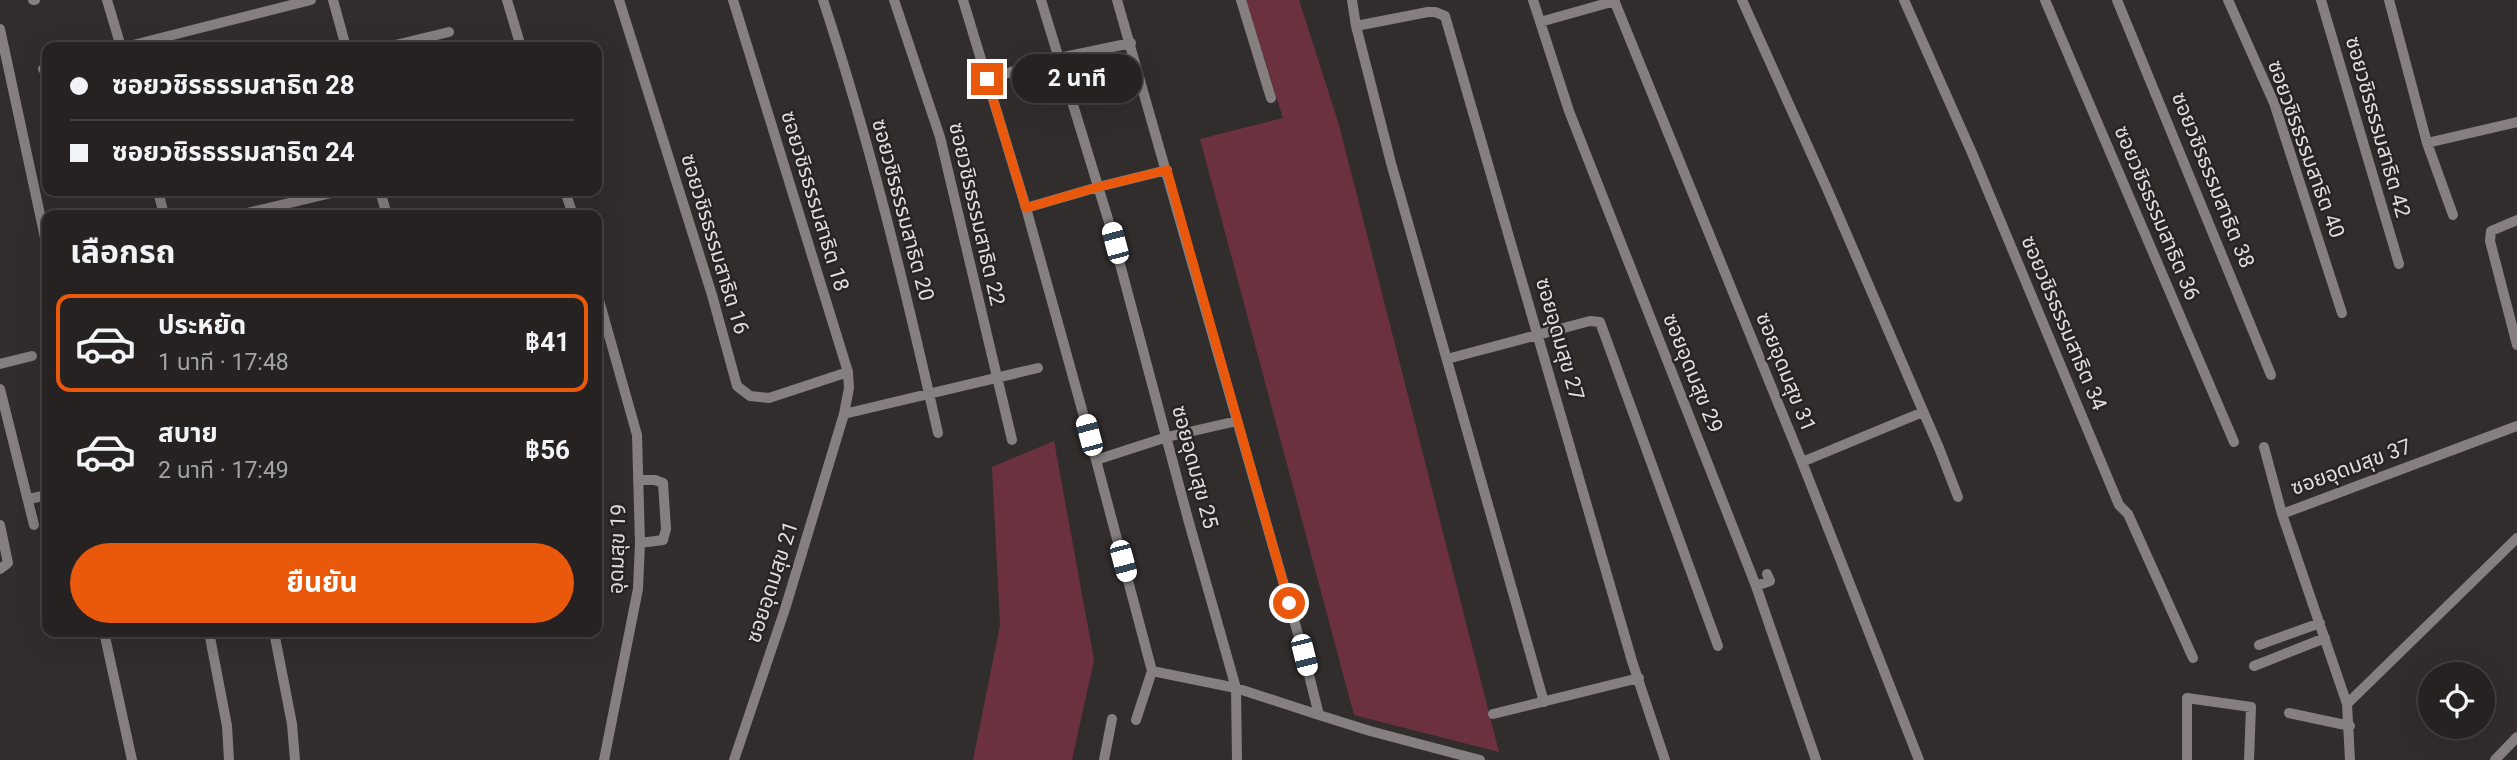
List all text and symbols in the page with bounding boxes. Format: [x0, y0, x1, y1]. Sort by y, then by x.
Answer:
street label: ซอยวชิรธรรมสาธิต 42 [2341, 34, 2415, 221]
callout: 2 นาที [1012, 55, 1141, 104]
street label: ซอยวชิรธรรมสาธิต 40 [2263, 57, 2349, 241]
route end [971, 63, 1003, 95]
text: 2 นาที [1048, 65, 1106, 92]
text: ซอยวชิรธรรมสาธิต 28 [112, 70, 355, 100]
street label: ซอยวชิรธรรมสาธิต 38 [2167, 89, 2259, 271]
street label: ซอยวชิรธรรมสาธิต 18 [776, 108, 854, 294]
street label: ซอยวชิรธรรมสาธิต 20 [867, 116, 939, 304]
street label: ซอยวชิรธรรมสาธิต 22 [944, 120, 1010, 308]
street label: ซอยวชิรธรรมสาธิต 36 [2109, 122, 2205, 304]
text: ซอยวชิรธรรมสาธิต 24 [112, 137, 355, 167]
street label: ซอยวชิรธรรมสาธิต 16 [676, 151, 754, 337]
car [1100, 220, 1131, 266]
street label: ซอยวชิรธรรมสาธิต 34 [2016, 232, 2112, 414]
text: เลือกรถ [70, 233, 175, 271]
street label: ซอยอุดมสุข 27 [1530, 275, 1589, 403]
street label: ซอยอุดมสุข 31 [1750, 309, 1821, 435]
text: ประหยัด [158, 310, 246, 340]
street label: ซอยอุดมสุข 29 [1657, 310, 1728, 436]
icon: car [74, 312, 137, 375]
text: ฿41 [525, 327, 570, 357]
text: 1 นาที · 17:48 [158, 349, 289, 376]
street label: ซอยอุดมสุข 25 [1166, 403, 1223, 531]
car [1074, 412, 1105, 458]
text: สบาย [158, 418, 218, 448]
icon: car [74, 420, 137, 483]
street label: ซอยอุดมสุข 37 [2288, 434, 2415, 501]
text: ฿56 [525, 435, 570, 465]
text: 2 นาที · 17:49 [158, 457, 289, 484]
street label: อุดมสุข 19 [603, 504, 632, 595]
street label: ซอยอุดมสุข 21 [741, 518, 804, 646]
car [1108, 538, 1139, 584]
button: ยืนยัน [70, 543, 574, 623]
route start [1273, 587, 1305, 619]
car [1289, 632, 1320, 678]
map controls [2418, 662, 2495, 739]
button: locate [2418, 662, 2495, 739]

